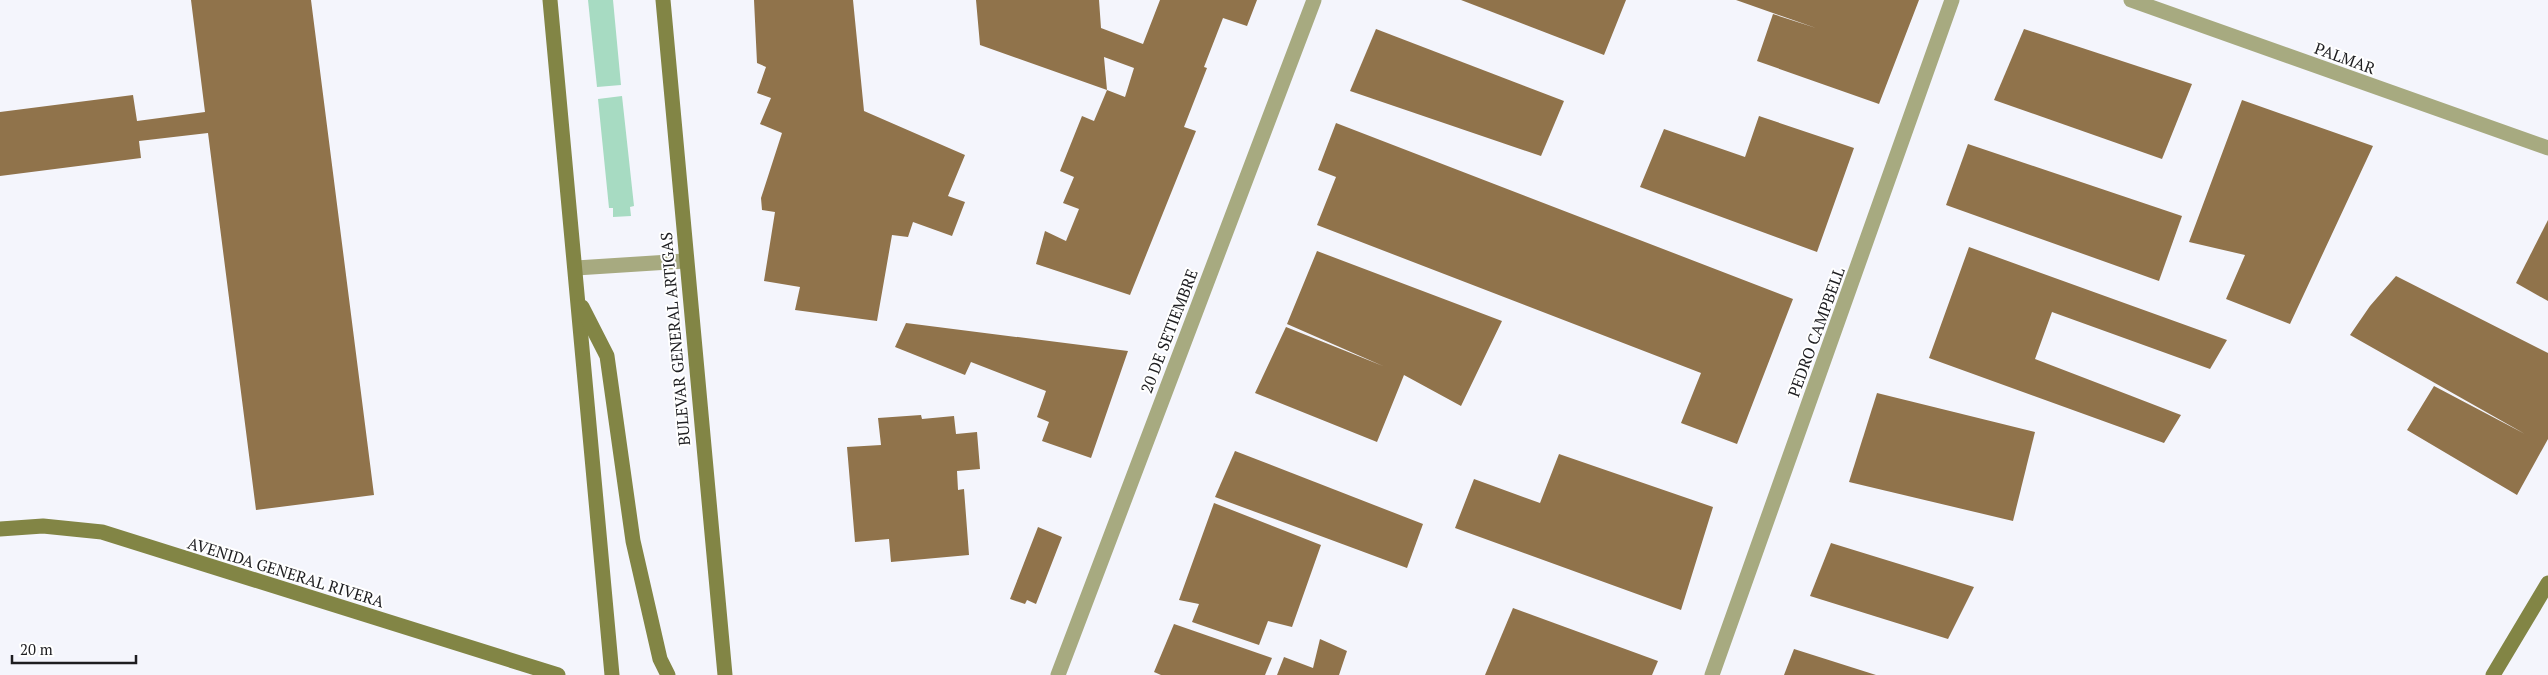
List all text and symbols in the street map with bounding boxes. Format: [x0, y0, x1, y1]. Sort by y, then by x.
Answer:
street label: PALMAR [2312, 37, 2379, 79]
street label: BULEVAR GENERAL ARTIGAS [655, 231, 695, 447]
street label: PEDRO CAMPBELL [1782, 264, 1850, 400]
street label: 20 DE SETIEMBRE [1135, 266, 1203, 396]
street label: AVENIDA GENERAL RIVERA [185, 532, 387, 612]
scale bar [12, 632, 136, 664]
text: 20 m [20, 639, 53, 659]

